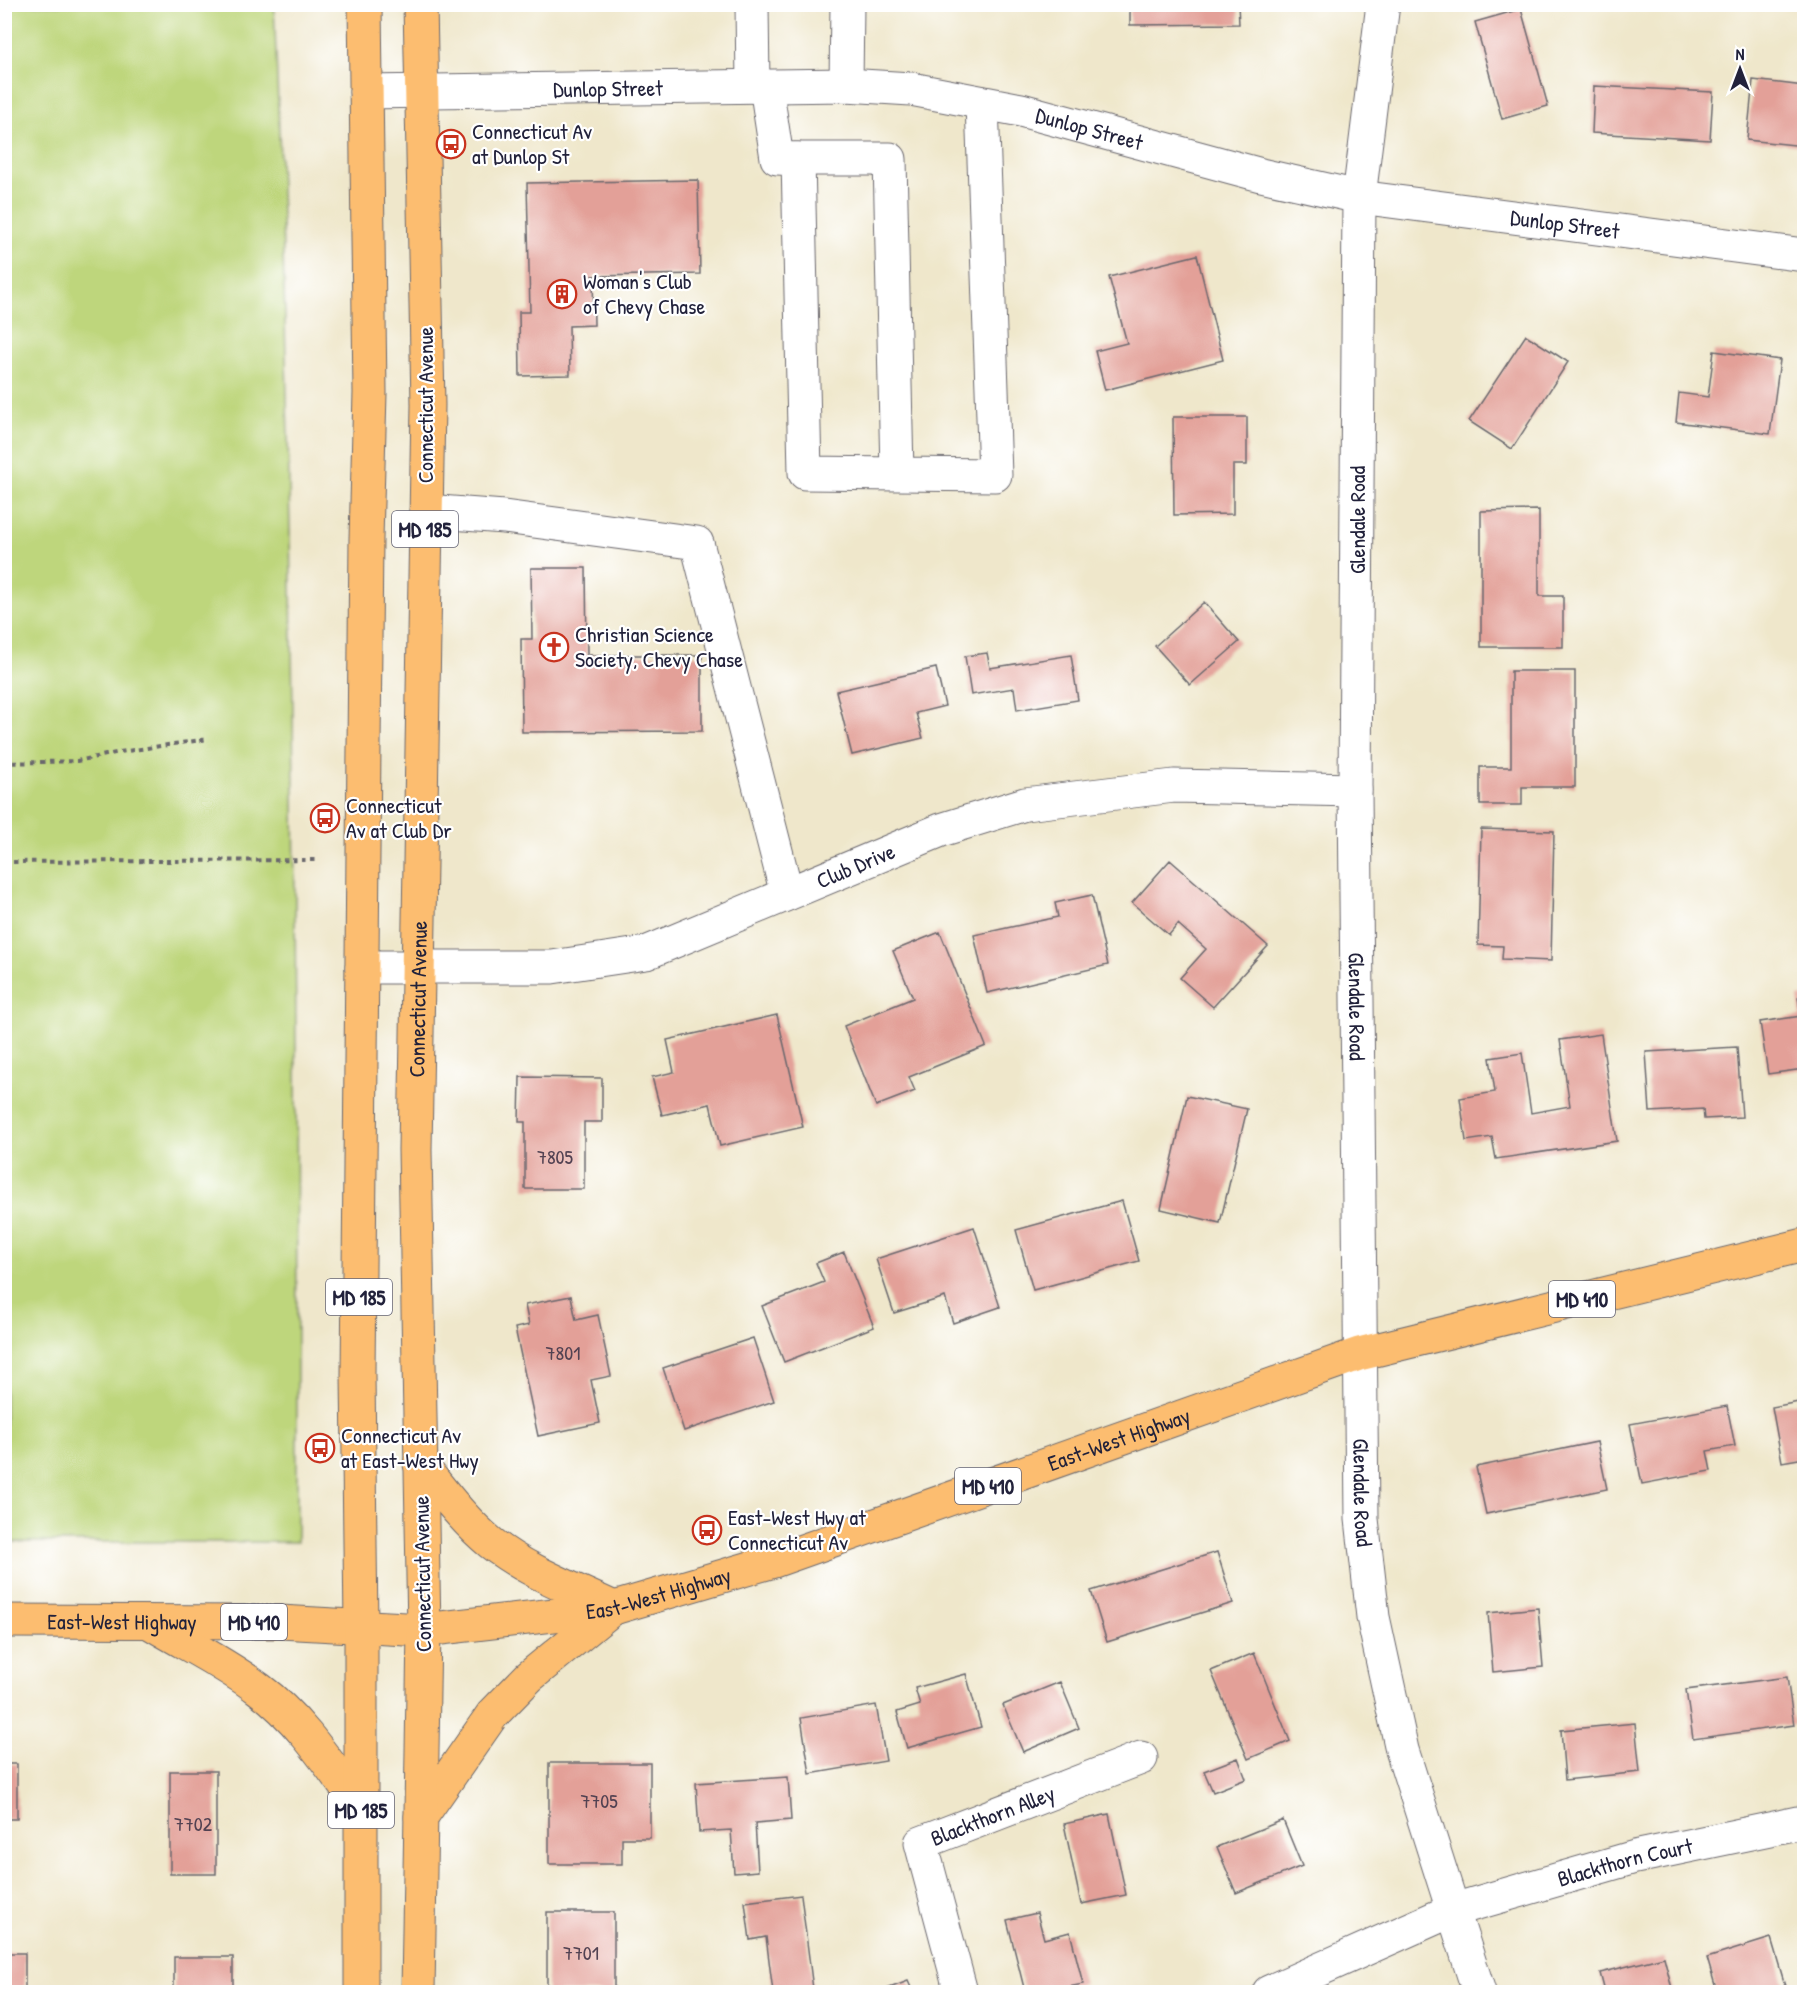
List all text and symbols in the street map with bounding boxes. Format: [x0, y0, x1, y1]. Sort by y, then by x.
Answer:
north arrow [1710, 39, 1770, 99]
text: N [1736, 43, 1745, 65]
street label: Dunlop Street [553, 73, 663, 104]
street label: Dunlop Street [1033, 100, 1147, 157]
place label: Connecticut Av at Dunlop St [472, 116, 592, 171]
bus stop icon: Connecticut Av at Dunlop St [435, 128, 467, 160]
street label: Dunlop Street [1509, 202, 1622, 246]
place label: Woman's Club of Chevy Chase [583, 266, 705, 321]
building icon: Woman's Club of Chevy Chase [546, 278, 578, 310]
street label: Connecticut Avenue [410, 327, 440, 483]
street label: Glendale Road [1342, 466, 1372, 574]
road number: MD 185 [392, 511, 458, 547]
place label: Christian Science Society, Chevy Chase [575, 619, 743, 674]
church icon: Christian Science Society, Chevy Chase [538, 631, 570, 663]
place label: Connecticut Av at Club Dr [346, 790, 452, 845]
bus stop icon: Connecticut Av at Club Dr [309, 802, 341, 834]
street label: Club Drive [812, 836, 899, 895]
street label: Connecticut Avenue [401, 920, 434, 1078]
street label: Glendale Road [1342, 952, 1373, 1061]
house number: 7805 [537, 1143, 574, 1170]
road number: MD 185 [326, 1279, 392, 1315]
road number: MD 410 [1549, 1281, 1615, 1317]
house number: 7801 [546, 1339, 580, 1366]
street label: East-West Highway [1043, 1400, 1194, 1478]
place label: Connecticut Av at East-West Hwy [341, 1420, 479, 1475]
bus stop icon: Connecticut Av at East-West Hwy [304, 1432, 336, 1464]
street label: Glendale Road [1346, 1438, 1380, 1548]
road number: MD 410 [955, 1468, 1021, 1504]
street label: Connecticut Avenue [406, 1495, 438, 1652]
place label: East-West Hwy at Connecticut Av [728, 1502, 866, 1557]
bus stop icon: East-West Hwy at Connecticut Av [691, 1514, 723, 1546]
street label: East-West Highway [584, 1559, 734, 1626]
road number: MD 410 [221, 1604, 287, 1640]
street label: East-West Highway [47, 1606, 197, 1637]
street label: Blackthorn Alley [926, 1778, 1059, 1853]
house number: 7705 [580, 1787, 618, 1814]
road number: MD 185 [328, 1792, 394, 1828]
house number: 7702 [174, 1810, 213, 1837]
street label: Blackthorn Court [1554, 1830, 1695, 1894]
house number: 7701 [563, 1939, 599, 1966]

